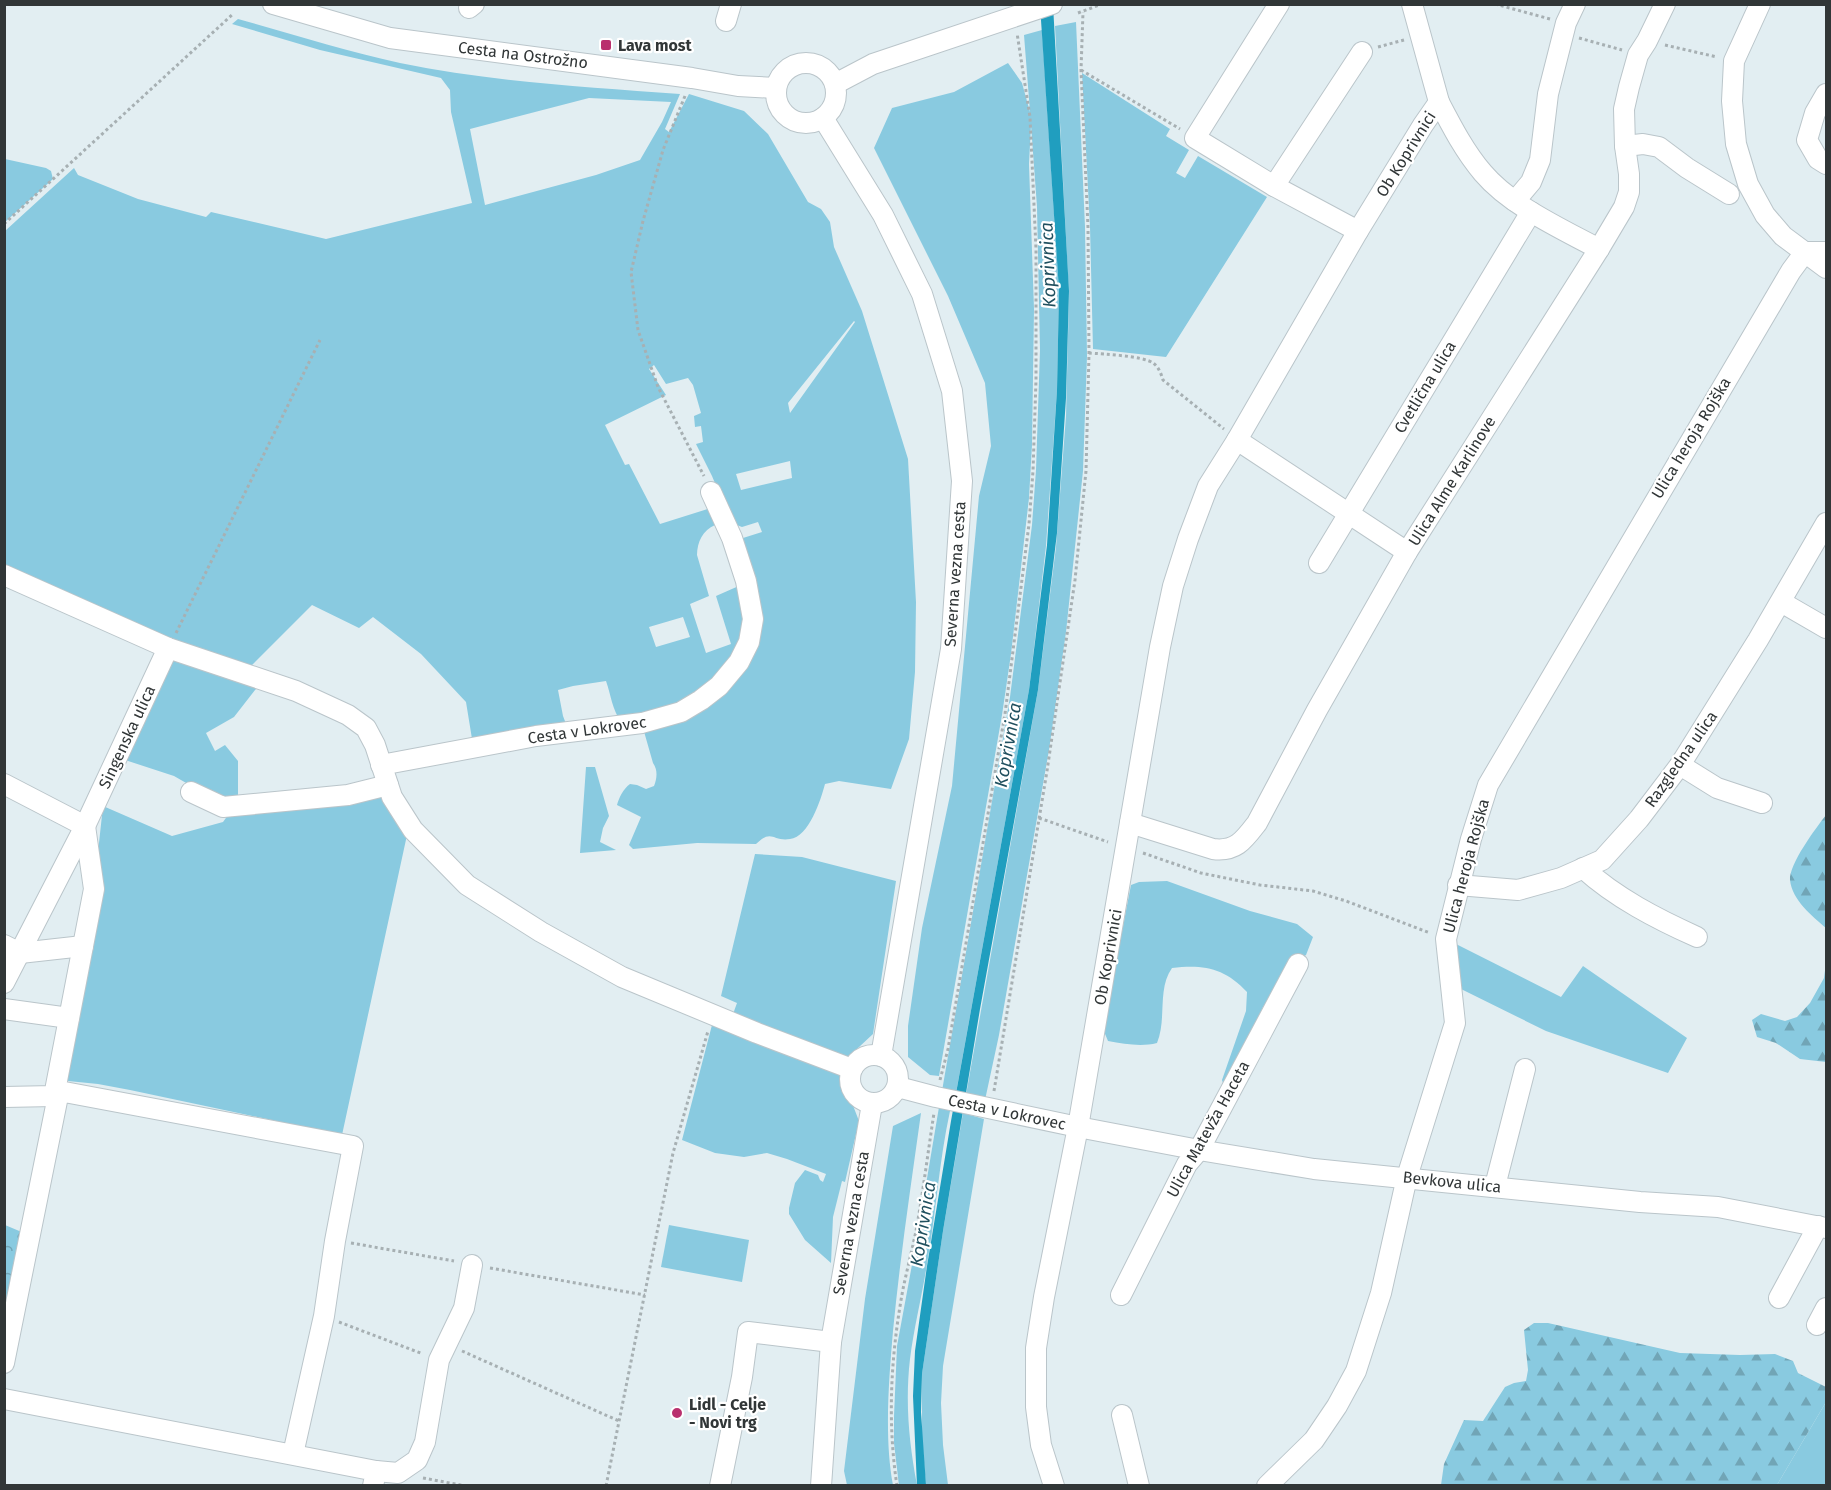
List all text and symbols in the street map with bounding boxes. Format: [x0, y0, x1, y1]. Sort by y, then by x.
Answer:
place label: Lava most [618, 36, 693, 55]
street label: Cesta na Ostrožno [457, 38, 589, 72]
marker: Lava most [599, 38, 613, 52]
street label: Ob Koprivnici [1372, 108, 1440, 200]
water label: Koprivnica [1036, 222, 1060, 308]
street label: Cvetlična ulica [1390, 337, 1460, 437]
street label: Ulica heroja Rojška [1647, 374, 1735, 502]
street label: Ulica Alme Karlinove [1404, 413, 1500, 549]
street label: Severna vezna cesta [940, 500, 970, 648]
street label: Singenska ulica [95, 682, 159, 792]
water label: Koprivnica [990, 701, 1026, 789]
street label: Razgledna ulica [1641, 707, 1721, 811]
street label: Cesta v Lokrovec [526, 712, 648, 748]
street label: Ulica heroja Rojška [1439, 797, 1493, 935]
street label: Ob Koprivnici [1090, 907, 1126, 1007]
street label: Ulica Matevža Haceta [1163, 1057, 1253, 1201]
street label: Cesta v Lokrovec [946, 1090, 1068, 1134]
street label: Severna vezna cesta [829, 1149, 873, 1297]
street label: Bevkova ulica [1402, 1167, 1502, 1197]
water label: Koprivnica [905, 1180, 941, 1268]
place label: Lidl - Celje - Novi trg [689, 1395, 766, 1432]
marker: Lidl - Celje - Novi trg [670, 1406, 684, 1420]

